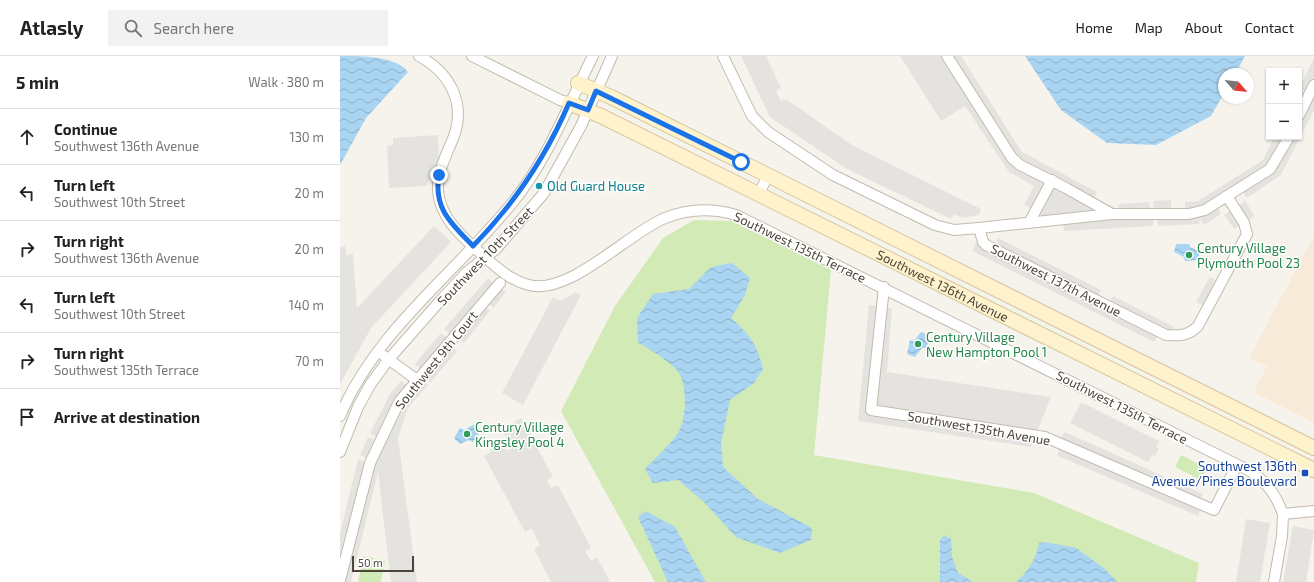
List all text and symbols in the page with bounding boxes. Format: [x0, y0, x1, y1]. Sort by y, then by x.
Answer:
search box [108, 10, 388, 46]
text: Atlasly [20, 16, 84, 39]
icon: search [122, 17, 144, 39]
text: Search here [154, 19, 234, 37]
text: Home [1076, 19, 1113, 36]
text: Map [1135, 19, 1163, 36]
text: About [1185, 19, 1223, 36]
text: Contact [1245, 19, 1294, 36]
north arrow [1218, 68, 1254, 104]
map controls [1266, 68, 1302, 140]
button: + [1266, 68, 1302, 104]
text: 5 min [16, 72, 59, 92]
text: Walk · 380 m [248, 74, 324, 90]
button: − [1266, 104, 1302, 140]
text: Continue [54, 120, 117, 138]
icon: ahead [16, 126, 38, 148]
text: 130 m [289, 129, 324, 145]
text: Southwest 136th Avenue [54, 138, 199, 154]
route start [732, 153, 750, 171]
route end [430, 166, 448, 184]
text: Turn left [54, 176, 115, 194]
place label: Old Guard House [547, 178, 645, 194]
marker: Old Guard House [534, 181, 544, 191]
icon: left [16, 182, 38, 204]
text: 20 m [295, 185, 324, 201]
text: Southwest 10th Street [54, 194, 185, 210]
street label: Southwest 10th Street [434, 203, 536, 309]
street label: Southwest 135th Terrace [731, 208, 869, 286]
text: Turn right [54, 232, 124, 250]
icon: right [16, 238, 38, 260]
street label: Southwest 137th Avenue [988, 240, 1124, 320]
place label: Century Village Plymouth Pool 23 [1197, 240, 1300, 271]
text: 20 m [295, 241, 324, 257]
street label: Southwest 136th Avenue [874, 246, 1011, 325]
text: Southwest 136th Avenue [54, 250, 199, 266]
marker: Century Village Plymouth Pool 23 [1184, 250, 1194, 260]
text: Turn left [54, 288, 115, 306]
icon: left [16, 294, 38, 316]
text: 140 m [289, 297, 324, 313]
text: Southwest 10th Street [54, 306, 185, 322]
street label: Southwest 9th Court [391, 308, 481, 412]
place label: Century Village New Hampton Pool 1 [926, 329, 1047, 360]
marker: Century Village New Hampton Pool 1 [913, 339, 923, 349]
text: Turn right [54, 344, 124, 362]
icon: right [16, 350, 38, 372]
text: 70 m [295, 353, 324, 369]
text: Southwest 135th Terrace [54, 362, 199, 378]
street label: Southwest 135th Terrace [1054, 367, 1190, 447]
icon: arrive [16, 406, 38, 428]
text: Arrive at destination [54, 408, 200, 426]
street label: Southwest 135th Avenue [906, 408, 1052, 448]
place label: Century Village Kingsley Pool 4 [475, 419, 564, 450]
marker: Century Village Kingsley Pool 4 [462, 429, 472, 439]
place label: Southwest 136th Avenue/Pines Boulevard [1152, 458, 1297, 489]
marker: Southwest 136th Avenue/Pines Boulevard [1300, 468, 1310, 478]
scale bar [352, 554, 414, 573]
text: 50 m [358, 556, 383, 569]

